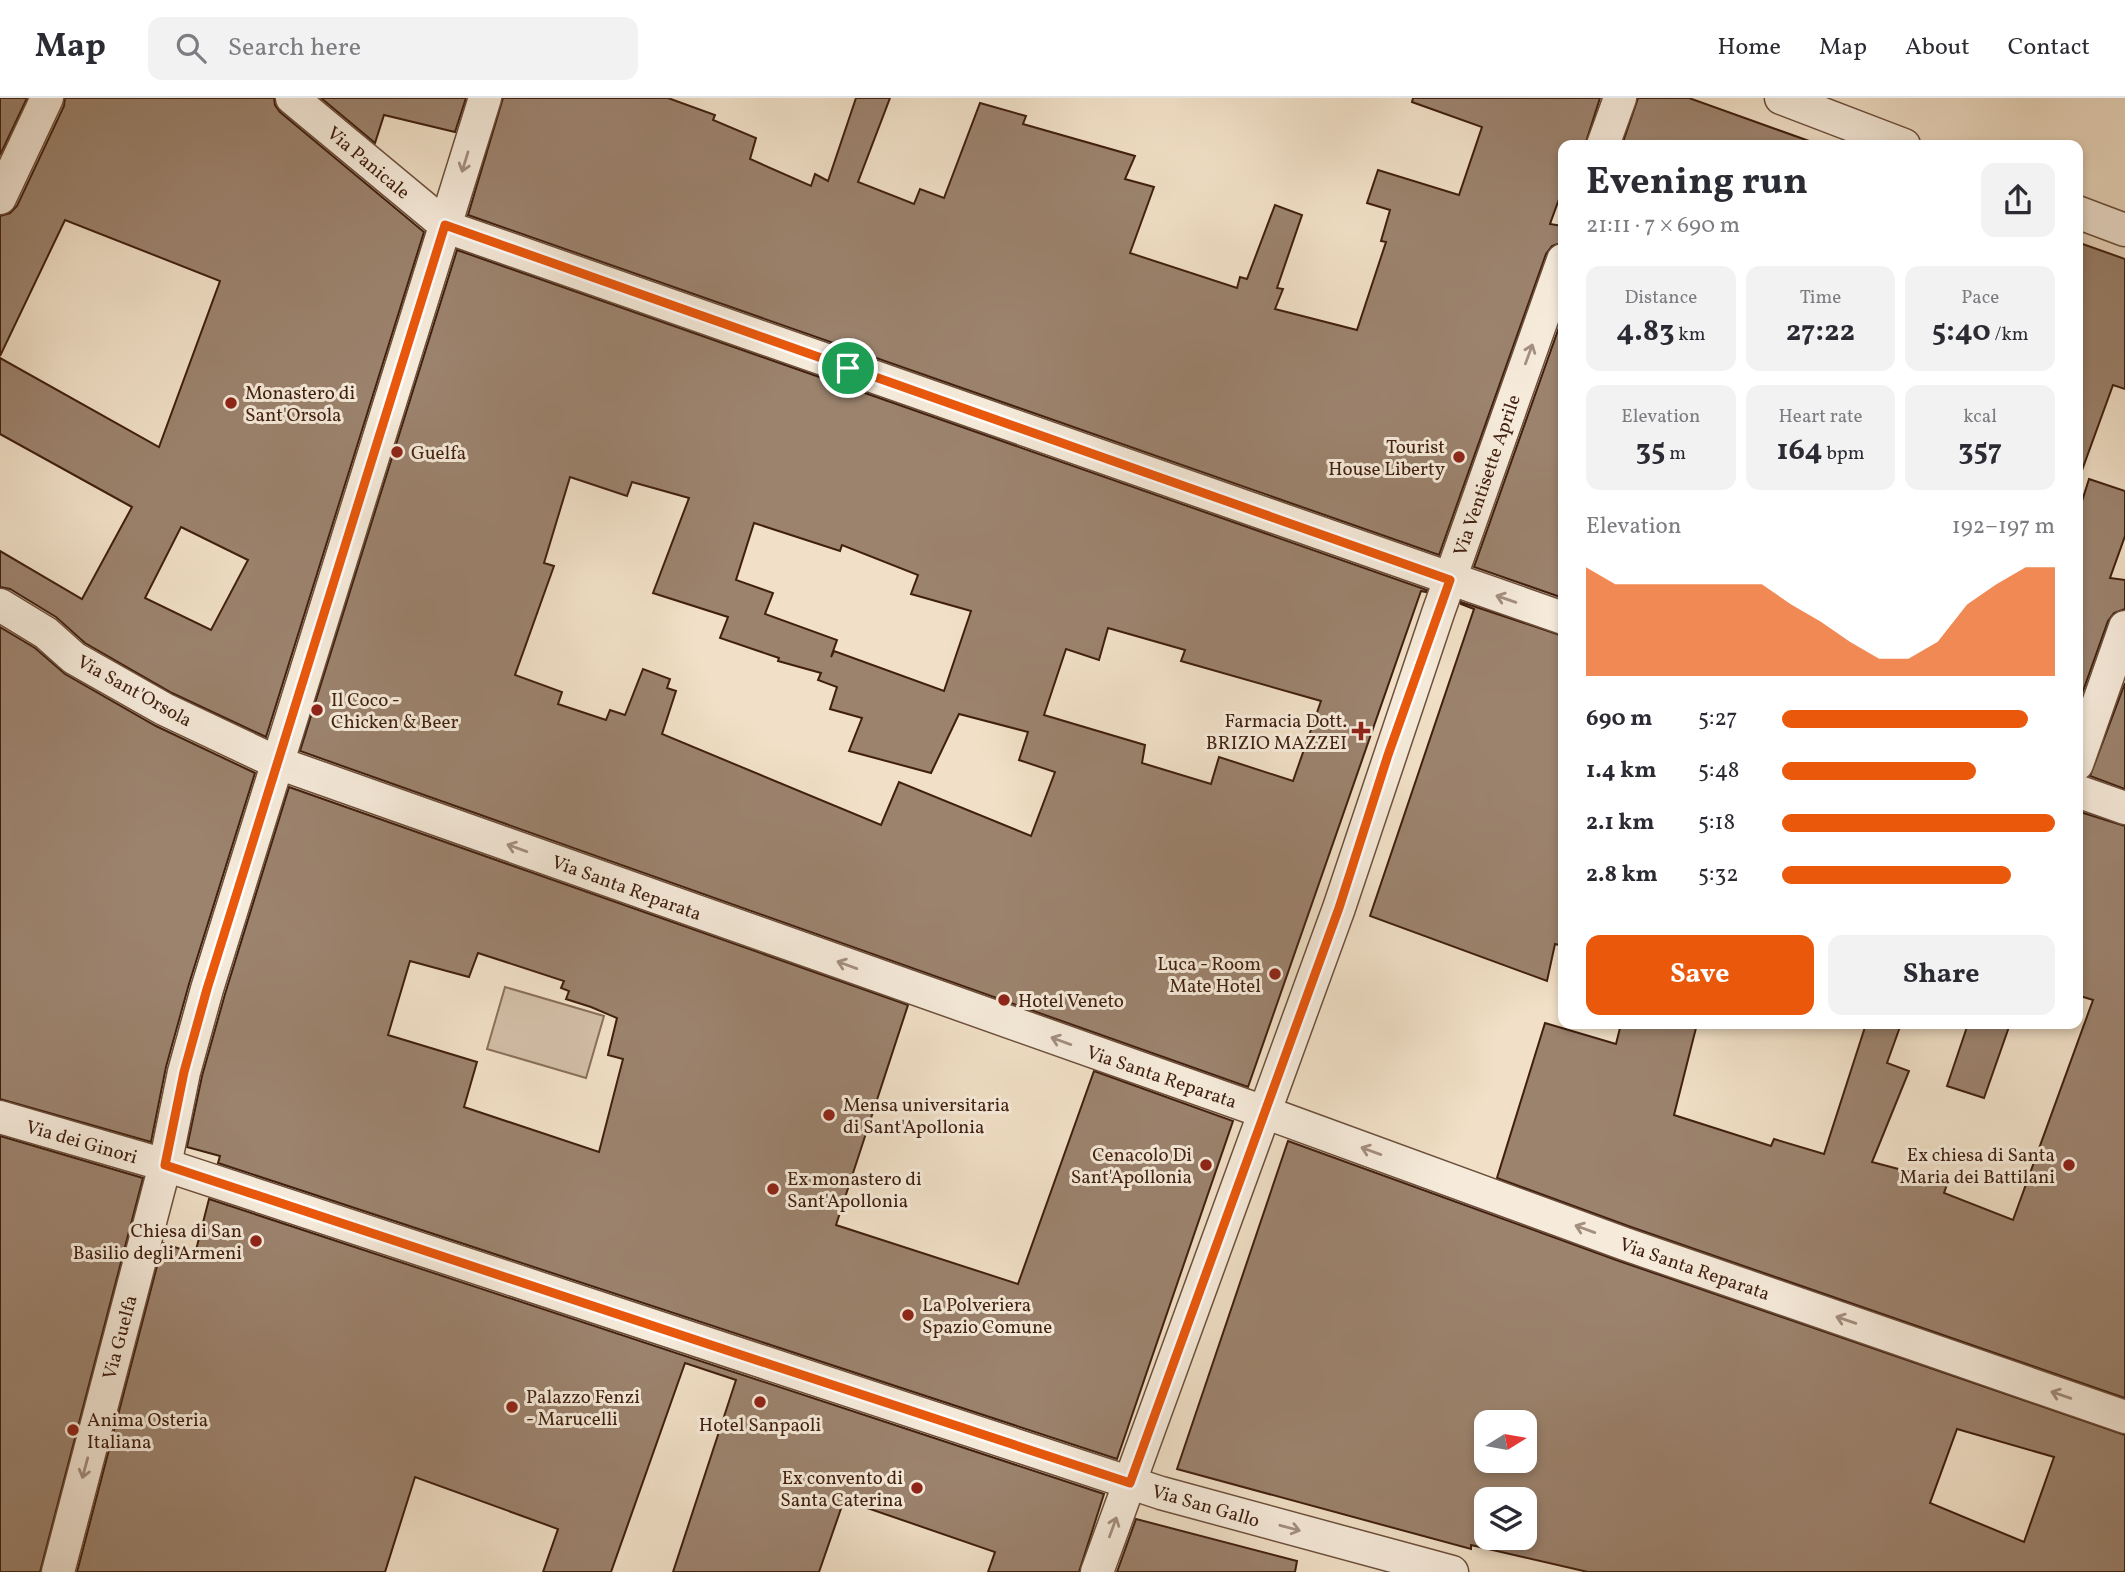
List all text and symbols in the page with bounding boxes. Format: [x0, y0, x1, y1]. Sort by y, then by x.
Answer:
search box [148, 17, 638, 80]
text: Map [35, 25, 106, 71]
icon: search [172, 29, 210, 67]
text: Search here [228, 30, 361, 66]
text: Home [1717, 31, 1781, 65]
text: Map [1819, 31, 1867, 65]
text: About [1905, 31, 1970, 65]
text: Contact [2008, 31, 2090, 65]
street label: Via Panicale [321, 121, 415, 206]
one-way arrow [458, 150, 471, 172]
text: Evening run [1586, 157, 1808, 210]
button: share [1981, 163, 2055, 237]
text: 21:11 · 7 × 690 m [1586, 210, 1740, 242]
text: Distance [1624, 285, 1697, 311]
text: Time [1800, 285, 1841, 311]
text: Pace [1961, 285, 1999, 311]
text: 4.83 [1616, 311, 1675, 353]
text: 27:22 [1786, 311, 1855, 353]
text: 5:40 [1932, 311, 1991, 353]
text: km [1675, 322, 1706, 348]
text: /km [1991, 322, 2029, 348]
pin [818, 338, 878, 398]
one-way arrow [1524, 343, 1536, 365]
icon: arrive [829, 349, 867, 387]
place label: Monastero di Sant'Orsola [245, 381, 355, 429]
street label: Via Ventisette Aprile [1448, 391, 1528, 560]
marker: Monastero di Sant'Orsola [223, 395, 239, 411]
text: Elevation [1621, 404, 1700, 430]
text: Heart rate [1779, 404, 1862, 430]
text: kcal [1963, 404, 1997, 430]
text: 35 [1636, 430, 1665, 472]
text: 164 [1776, 430, 1823, 472]
text: 357 [1958, 430, 2002, 472]
place label: Tourist House Liberty [1328, 435, 1445, 483]
place label: Guelfa [411, 441, 466, 467]
text: m [1665, 441, 1686, 467]
text: bpm [1823, 441, 1865, 467]
marker: Guelfa [389, 444, 405, 460]
marker: Tourist House Liberty [1451, 449, 1467, 465]
text: Elevation [1586, 511, 1682, 543]
text: 192–197 m [1952, 511, 2055, 543]
one-way arrow [1496, 592, 1518, 604]
street label: Via Sant'Orsola [72, 649, 196, 734]
place label: Il Coco - Chicken & Beer [331, 688, 458, 736]
marker: Il Coco - Chicken & Beer [309, 702, 325, 718]
text: 690 m [1586, 703, 1653, 735]
text: 5:27 [1698, 703, 1737, 735]
place label: Farmacia Dott. BRIZIO MAZZEI [1206, 709, 1347, 757]
marker: Farmacia Dott. BRIZIO MAZZEI [1353, 723, 1369, 739]
text: 1.4 km [1586, 755, 1657, 787]
text: 5:48 [1698, 755, 1739, 787]
text: 2.1 km [1586, 807, 1655, 839]
text: 5:18 [1698, 807, 1735, 839]
one-way arrow [506, 841, 528, 853]
street label: Via Santa Reparata [548, 850, 705, 928]
text: 2.8 km [1586, 859, 1658, 891]
text: 5:32 [1698, 859, 1739, 891]
button: Save [1586, 935, 1814, 1015]
button: Share [1828, 935, 2055, 1015]
place label: Luca - Room Mate Hotel [1157, 952, 1261, 1000]
one-way arrow [836, 958, 858, 970]
marker: Luca - Room Mate Hotel [1267, 966, 1283, 982]
place label: Hotel Veneto [1018, 989, 1124, 1015]
marker: Hotel Veneto [996, 992, 1012, 1008]
one-way arrow [1050, 1034, 1072, 1047]
street label: Via Santa Reparata [1083, 1040, 1240, 1116]
place label: Mensa universitaria di Sant'Apollonia [843, 1093, 1010, 1141]
marker: Mensa universitaria di Sant'Apollonia [821, 1107, 837, 1123]
street label: Via dei Ginori [23, 1115, 141, 1171]
place label: Cenacolo Di Sant'Apollonia [1071, 1143, 1192, 1191]
place label: Ex chiesa di Santa Maria dei Battilani [1900, 1143, 2055, 1191]
one-way arrow [1360, 1144, 1382, 1156]
marker: Cenacolo Di Sant'Apollonia [1198, 1157, 1214, 1173]
marker: Ex chiesa di Santa Maria dei Battilani [2061, 1157, 2077, 1173]
place label: Ex monastero di Sant'Apollonia [787, 1167, 922, 1215]
marker: Ex monastero di Sant'Apollonia [765, 1181, 781, 1197]
place label: Chiesa di San Basilio degli Armeni [73, 1219, 242, 1267]
one-way arrow [1574, 1222, 1596, 1234]
street label: Via Santa Reparata [1616, 1232, 1773, 1308]
marker: Chiesa di San Basilio degli Armeni [248, 1233, 264, 1249]
street label: Via Guelfa [97, 1292, 145, 1383]
place label: La Polveriera Spazio Comune [922, 1293, 1052, 1341]
marker: La Polveriera Spazio Comune [900, 1307, 916, 1323]
one-way arrow [1835, 1313, 1857, 1325]
place label: Palazzo Fenzi - Marucelli [526, 1385, 640, 1433]
one-way arrow [2050, 1388, 2072, 1400]
marker: Hotel Sanpaoli [752, 1394, 768, 1410]
marker: Palazzo Fenzi - Marucelli [504, 1399, 520, 1415]
place label: Anima Osteria Italiana [87, 1408, 208, 1456]
north arrow [1474, 1410, 1536, 1474]
map controls [1474, 1410, 1537, 1550]
place label: Hotel Sanpaoli [699, 1413, 821, 1439]
marker: Anima Osteria Italiana [65, 1422, 81, 1438]
one-way arrow [78, 1456, 91, 1478]
place label: Ex convento di Santa Caterina [780, 1466, 903, 1514]
street label: Via San Gallo [1149, 1479, 1262, 1535]
marker: Ex convento di Santa Caterina [909, 1480, 925, 1496]
button: layers [1474, 1487, 1537, 1550]
one-way arrow [1108, 1517, 1120, 1539]
one-way arrow [1279, 1522, 1301, 1535]

